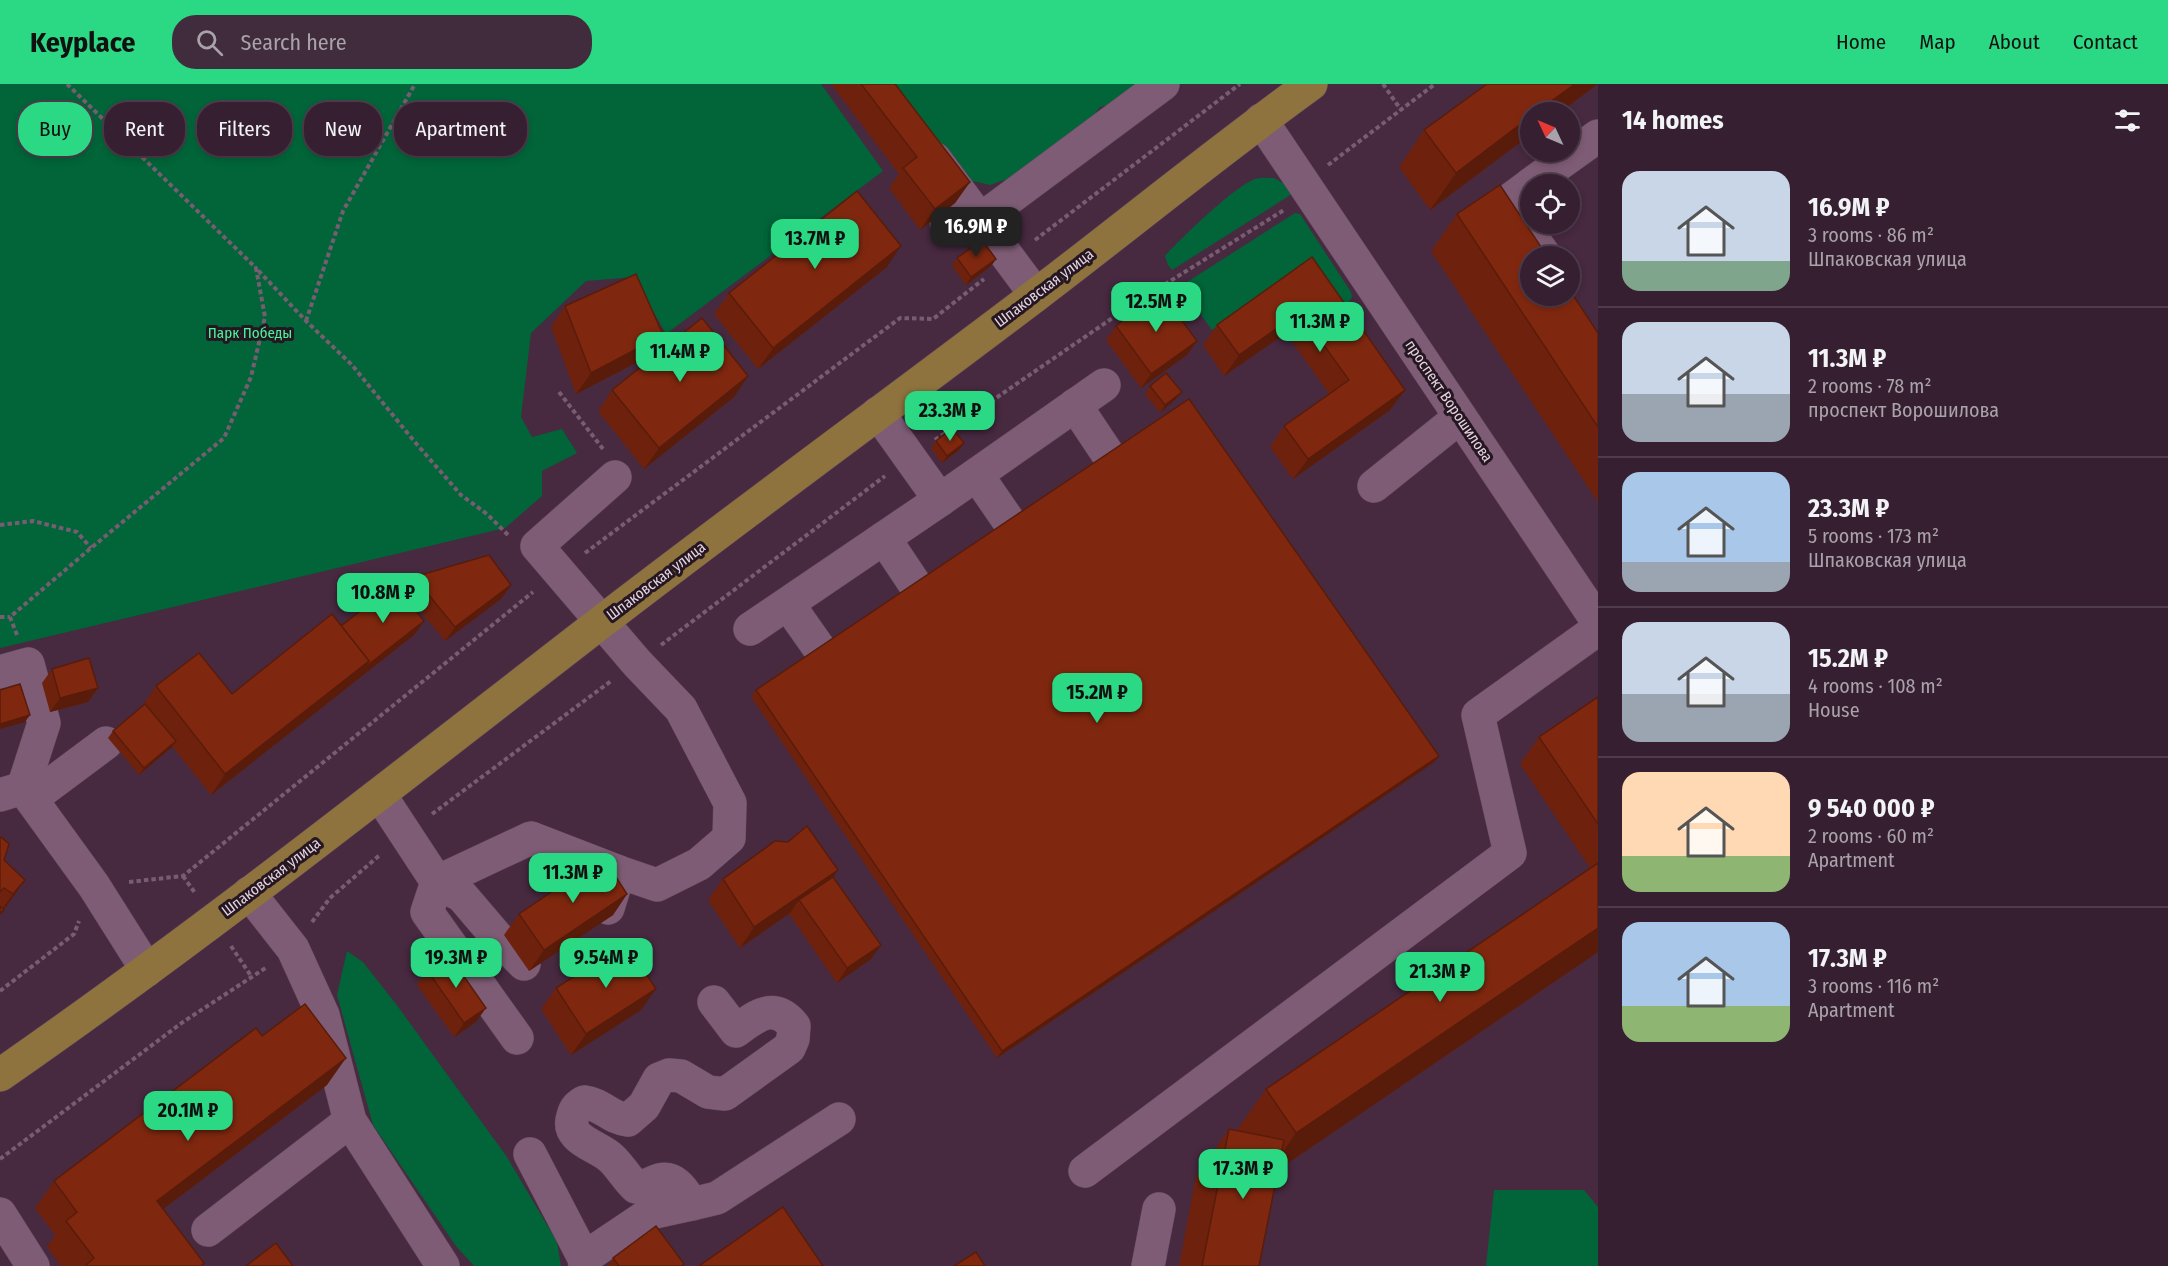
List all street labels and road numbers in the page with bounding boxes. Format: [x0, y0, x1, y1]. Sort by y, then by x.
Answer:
street label: Шпаковская улица [991, 245, 1097, 331]
street label: проспект Ворошилова [1401, 337, 1497, 465]
street label: Шпаковская улица [603, 538, 709, 624]
street label: Шпаковская улица [218, 834, 324, 920]

